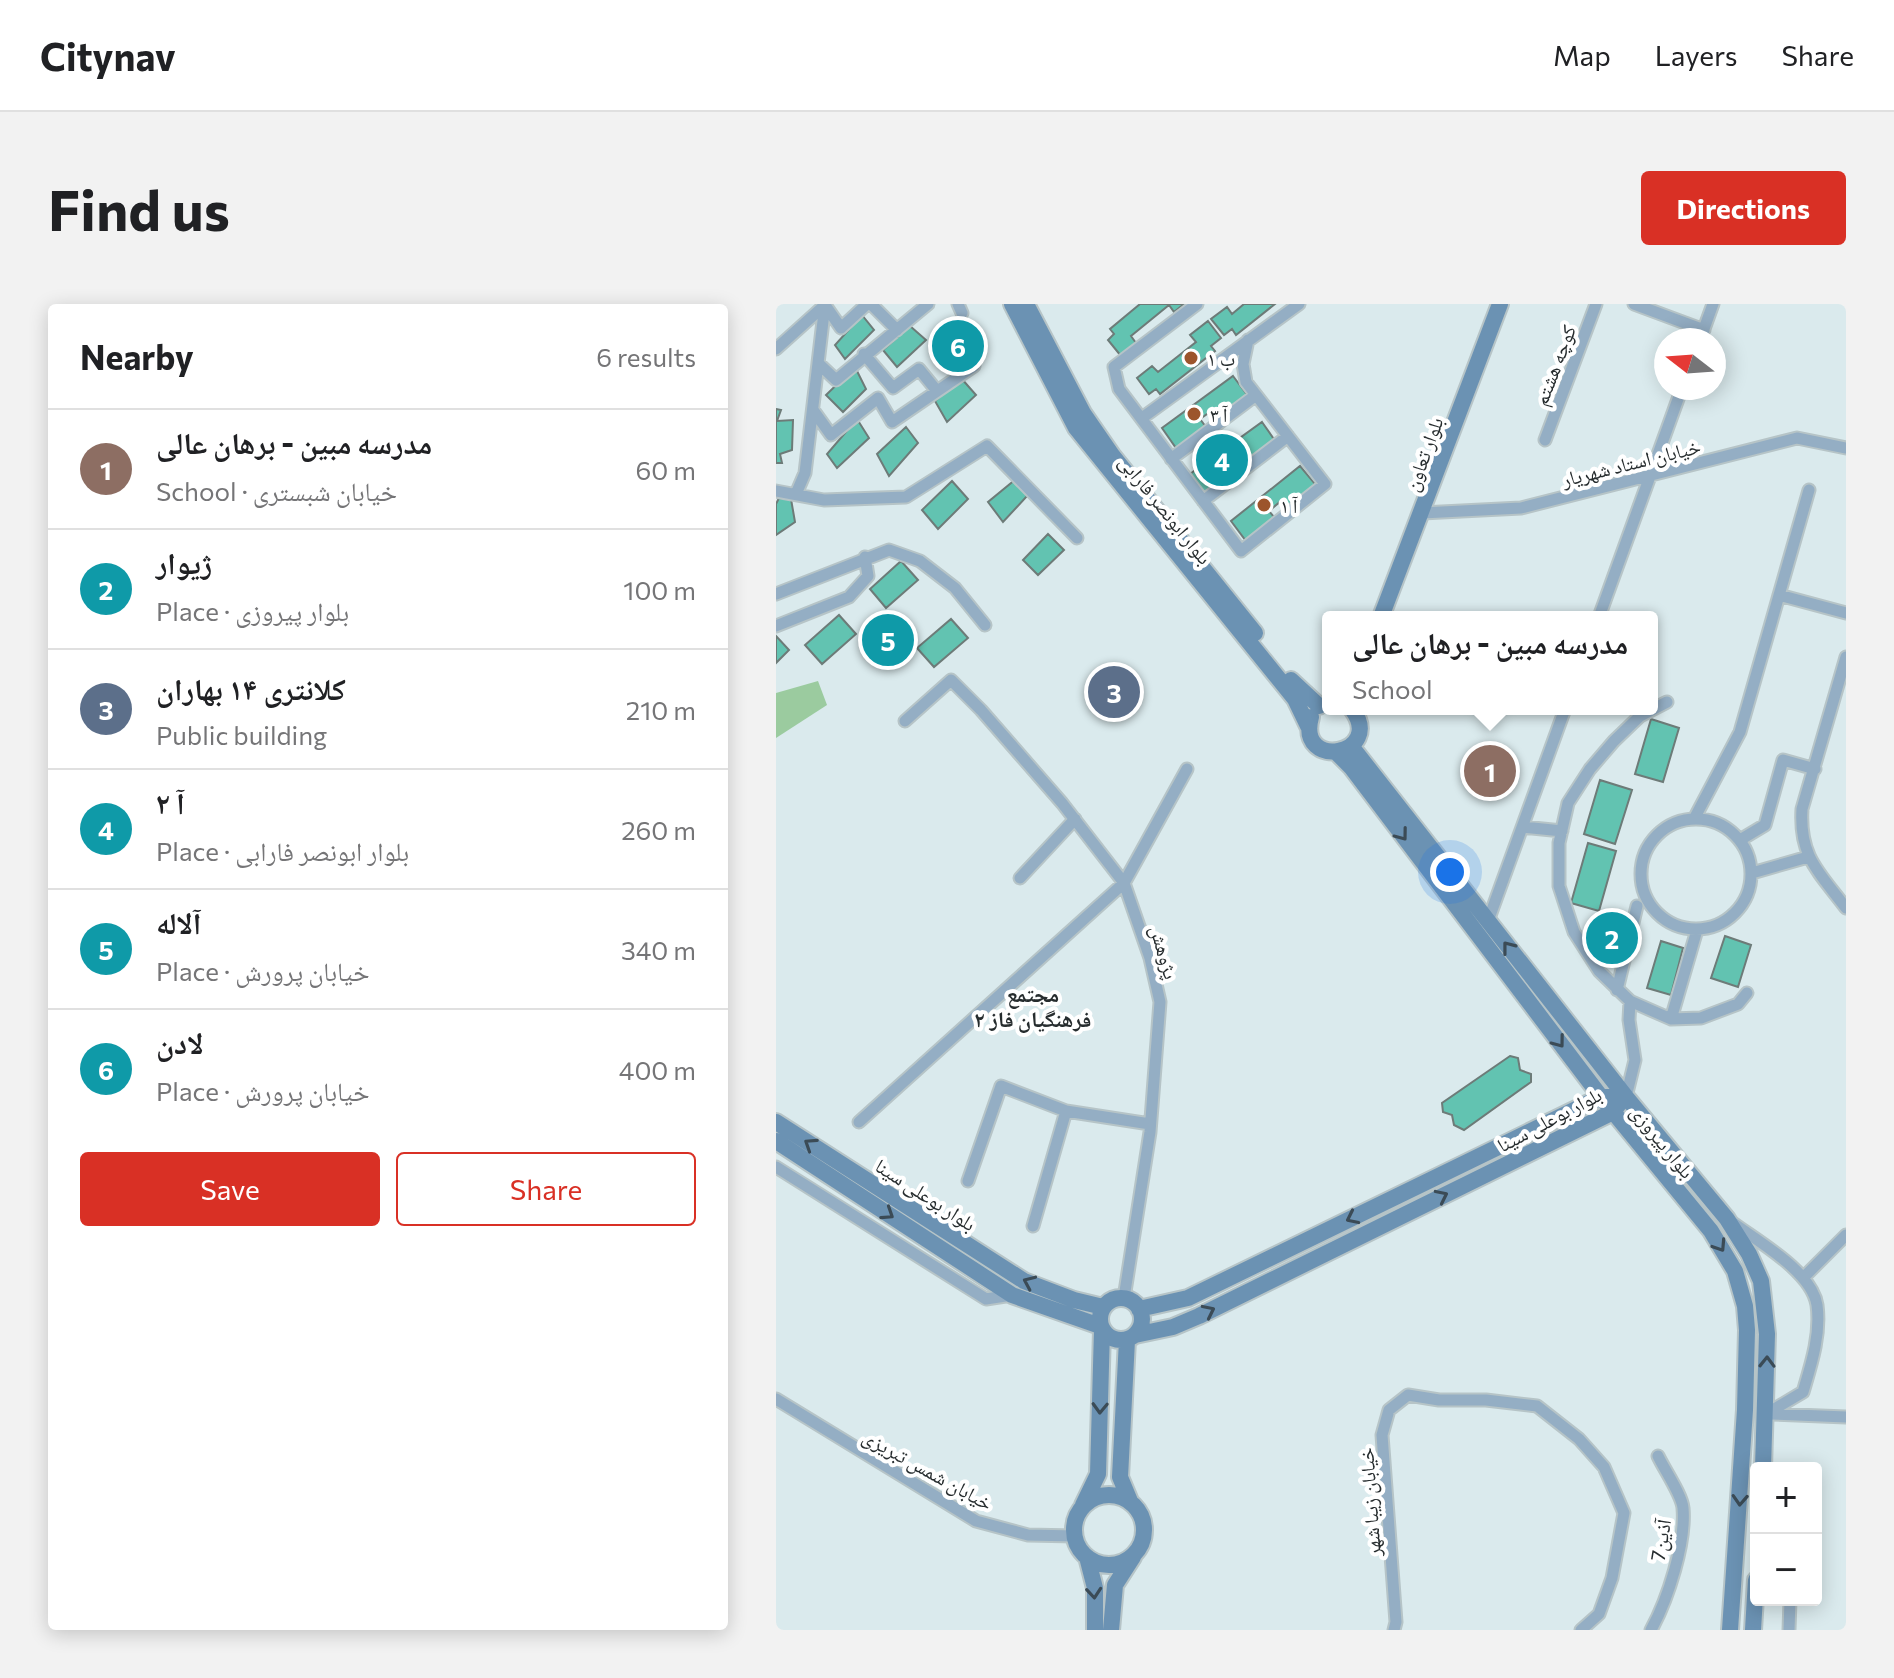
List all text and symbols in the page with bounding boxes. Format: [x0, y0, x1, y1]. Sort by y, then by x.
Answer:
text: Citynav [40, 32, 176, 79]
text: Map [1553, 38, 1611, 72]
text: Layers [1655, 38, 1737, 72]
text: Share [1781, 38, 1854, 72]
button: Directions [1641, 171, 1846, 245]
text: Find us [48, 174, 230, 243]
pin: 6 [932, 316, 984, 376]
street label: کوچه هشتم [1528, 321, 1583, 410]
north arrow [1654, 328, 1726, 400]
text: Nearby [80, 335, 194, 377]
text: 6 results [596, 341, 696, 372]
place label: ب ۱ [1207, 346, 1235, 371]
marker: ب ۱ [1182, 349, 1200, 367]
place label: آ ۳ [1210, 402, 1228, 426]
marker: آ ۳ [1185, 405, 1203, 423]
street label: بلوار تعاون [1398, 414, 1448, 495]
text: مدرسه مبین - برهان عالی [156, 423, 432, 460]
pin: 4 [1196, 430, 1248, 490]
street label: خیابان استاد شهریار [1558, 433, 1703, 492]
street label: بلوار ابونصر فارابی [1114, 449, 1217, 569]
text: 1 [100, 454, 112, 485]
text: 60 m [636, 454, 696, 485]
text: School · خیابان شبستری [156, 475, 397, 506]
place label: آ ۱ [1280, 493, 1298, 517]
marker: آ ۱ [1255, 496, 1273, 514]
text: ژیوار [156, 543, 212, 580]
text: 2 [99, 574, 113, 605]
text: 100 m [623, 574, 696, 605]
text: Place · بلوار پیروزی [156, 595, 349, 626]
pin: 5 [862, 610, 914, 670]
popup [1322, 611, 1658, 715]
text: مدرسه مبین - برهان عالی [1352, 623, 1628, 660]
pin: 3 [1088, 662, 1140, 722]
text: کلانتری ۱۴ بهاران [156, 669, 346, 706]
text: School [1352, 673, 1433, 704]
text: 3 [98, 694, 114, 725]
text: 210 m [626, 694, 696, 725]
text: Public building [156, 719, 327, 750]
pin: 1 [1464, 741, 1516, 801]
text: آ ۲ [156, 783, 185, 820]
text: 4 [98, 814, 114, 845]
text: 260 m [621, 814, 696, 845]
one-way arrow [1392, 826, 1407, 841]
text: Place · بلوار ابونصر فارابی [156, 835, 409, 866]
your location [1430, 852, 1470, 892]
text: آلاله [156, 903, 201, 940]
pin: 2 [1586, 908, 1638, 968]
street label: پژوهش [1145, 922, 1184, 982]
text: 5 [98, 934, 114, 965]
text: 340 m [621, 934, 696, 965]
one-way arrow [1504, 941, 1518, 956]
text: Place · خیابان پرورش [156, 955, 370, 986]
district label: مجتمع فرهنگیان فاز ۲ [975, 980, 1091, 1033]
text: لادن [156, 1023, 204, 1060]
one-way arrow [1550, 1033, 1564, 1048]
text: 6 [98, 1054, 114, 1085]
text: 400 m [619, 1054, 696, 1085]
text: Place · خیابان پرورش [156, 1075, 370, 1106]
street label: بلوار بوعلی سینا [1493, 1081, 1606, 1157]
street label: بلوار پیروزی [1625, 1099, 1700, 1183]
one-way arrow [804, 1138, 818, 1153]
button: Save [80, 1152, 380, 1226]
button: Share [396, 1152, 696, 1226]
street label: بلوار بوعلی سینا [871, 1153, 981, 1236]
one-way arrow [1434, 1190, 1449, 1206]
one-way arrow [880, 1205, 894, 1220]
one-way arrow [1345, 1208, 1360, 1224]
one-way arrow [1711, 1237, 1726, 1252]
one-way arrow [1023, 1276, 1038, 1292]
one-way arrow [1200, 1305, 1215, 1321]
one-way arrow [1758, 1355, 1776, 1368]
one-way arrow [1092, 1402, 1109, 1415]
street label: خیابان شمس تبریزی [858, 1423, 997, 1516]
street label: خیابان زیبا شهر [1353, 1446, 1386, 1558]
map controls [1750, 1462, 1822, 1606]
button: + [1750, 1462, 1822, 1534]
one-way arrow [1732, 1494, 1749, 1507]
street label: آذین7 [1645, 1516, 1676, 1563]
button: − [1750, 1534, 1822, 1606]
one-way arrow [1085, 1587, 1102, 1600]

